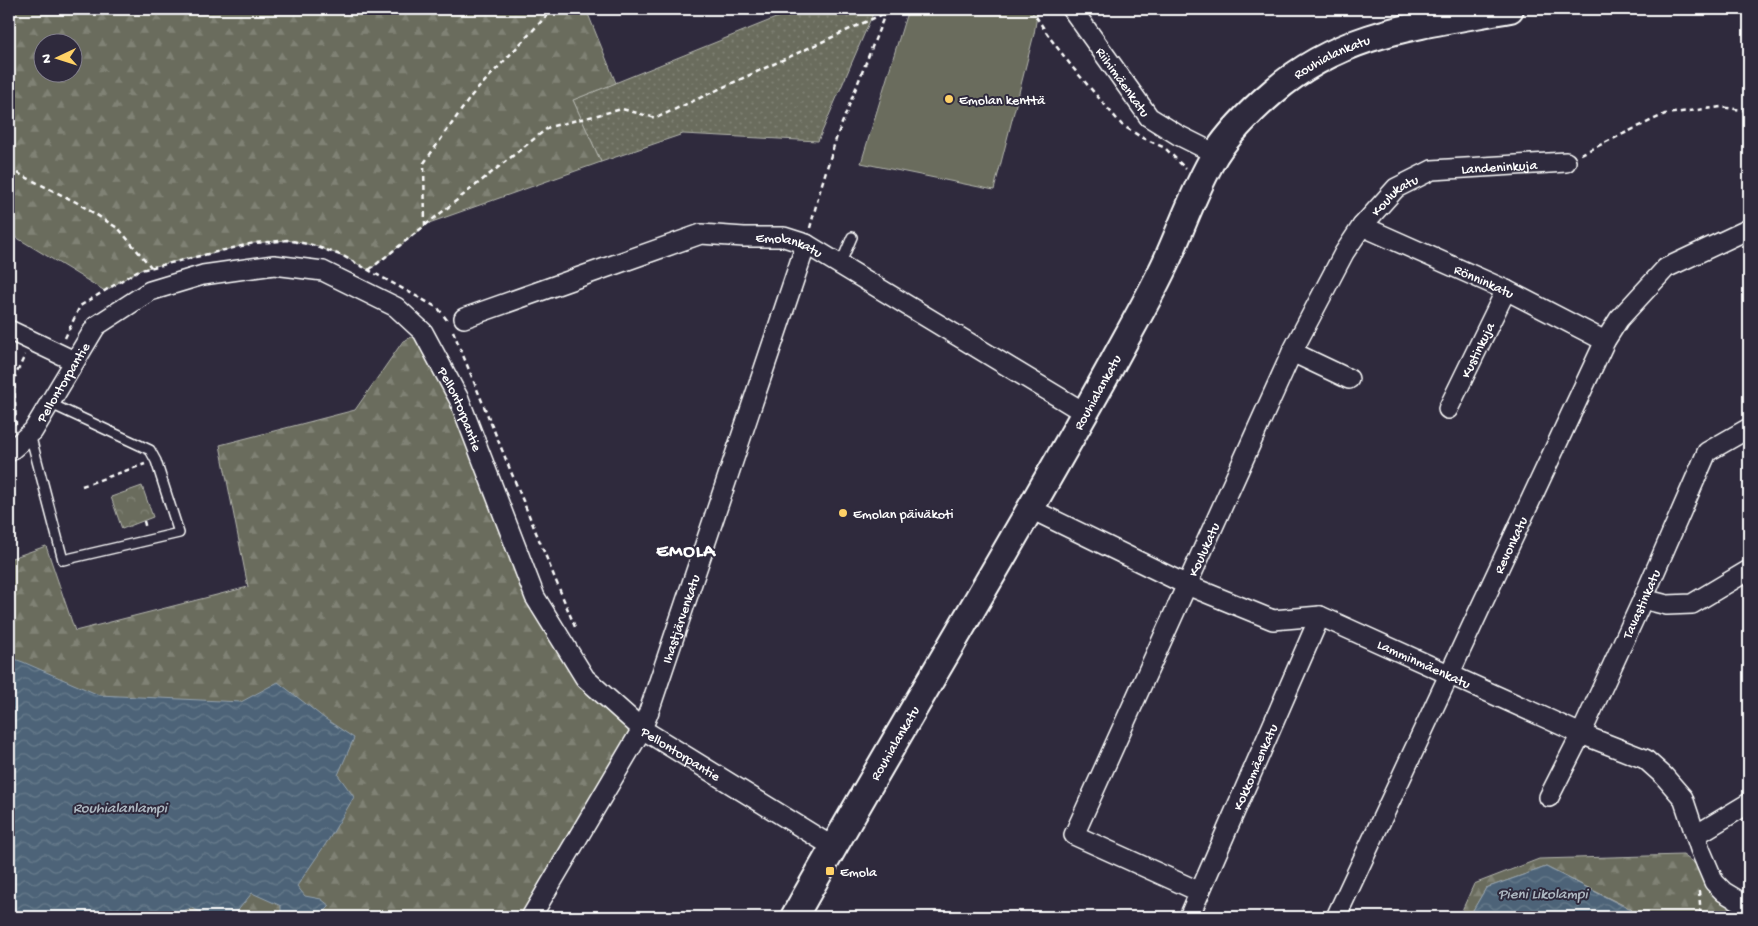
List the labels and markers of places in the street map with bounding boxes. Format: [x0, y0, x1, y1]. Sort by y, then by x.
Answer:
marker: Emolan kenttä [943, 93, 955, 105]
place label: Emolan kenttä [959, 93, 1046, 110]
marker: Emolan päiväkoti [837, 507, 849, 519]
place label: Emolan päiväkoti [853, 507, 954, 524]
marker: Emola [824, 865, 836, 877]
place label: Emola [840, 865, 878, 882]

